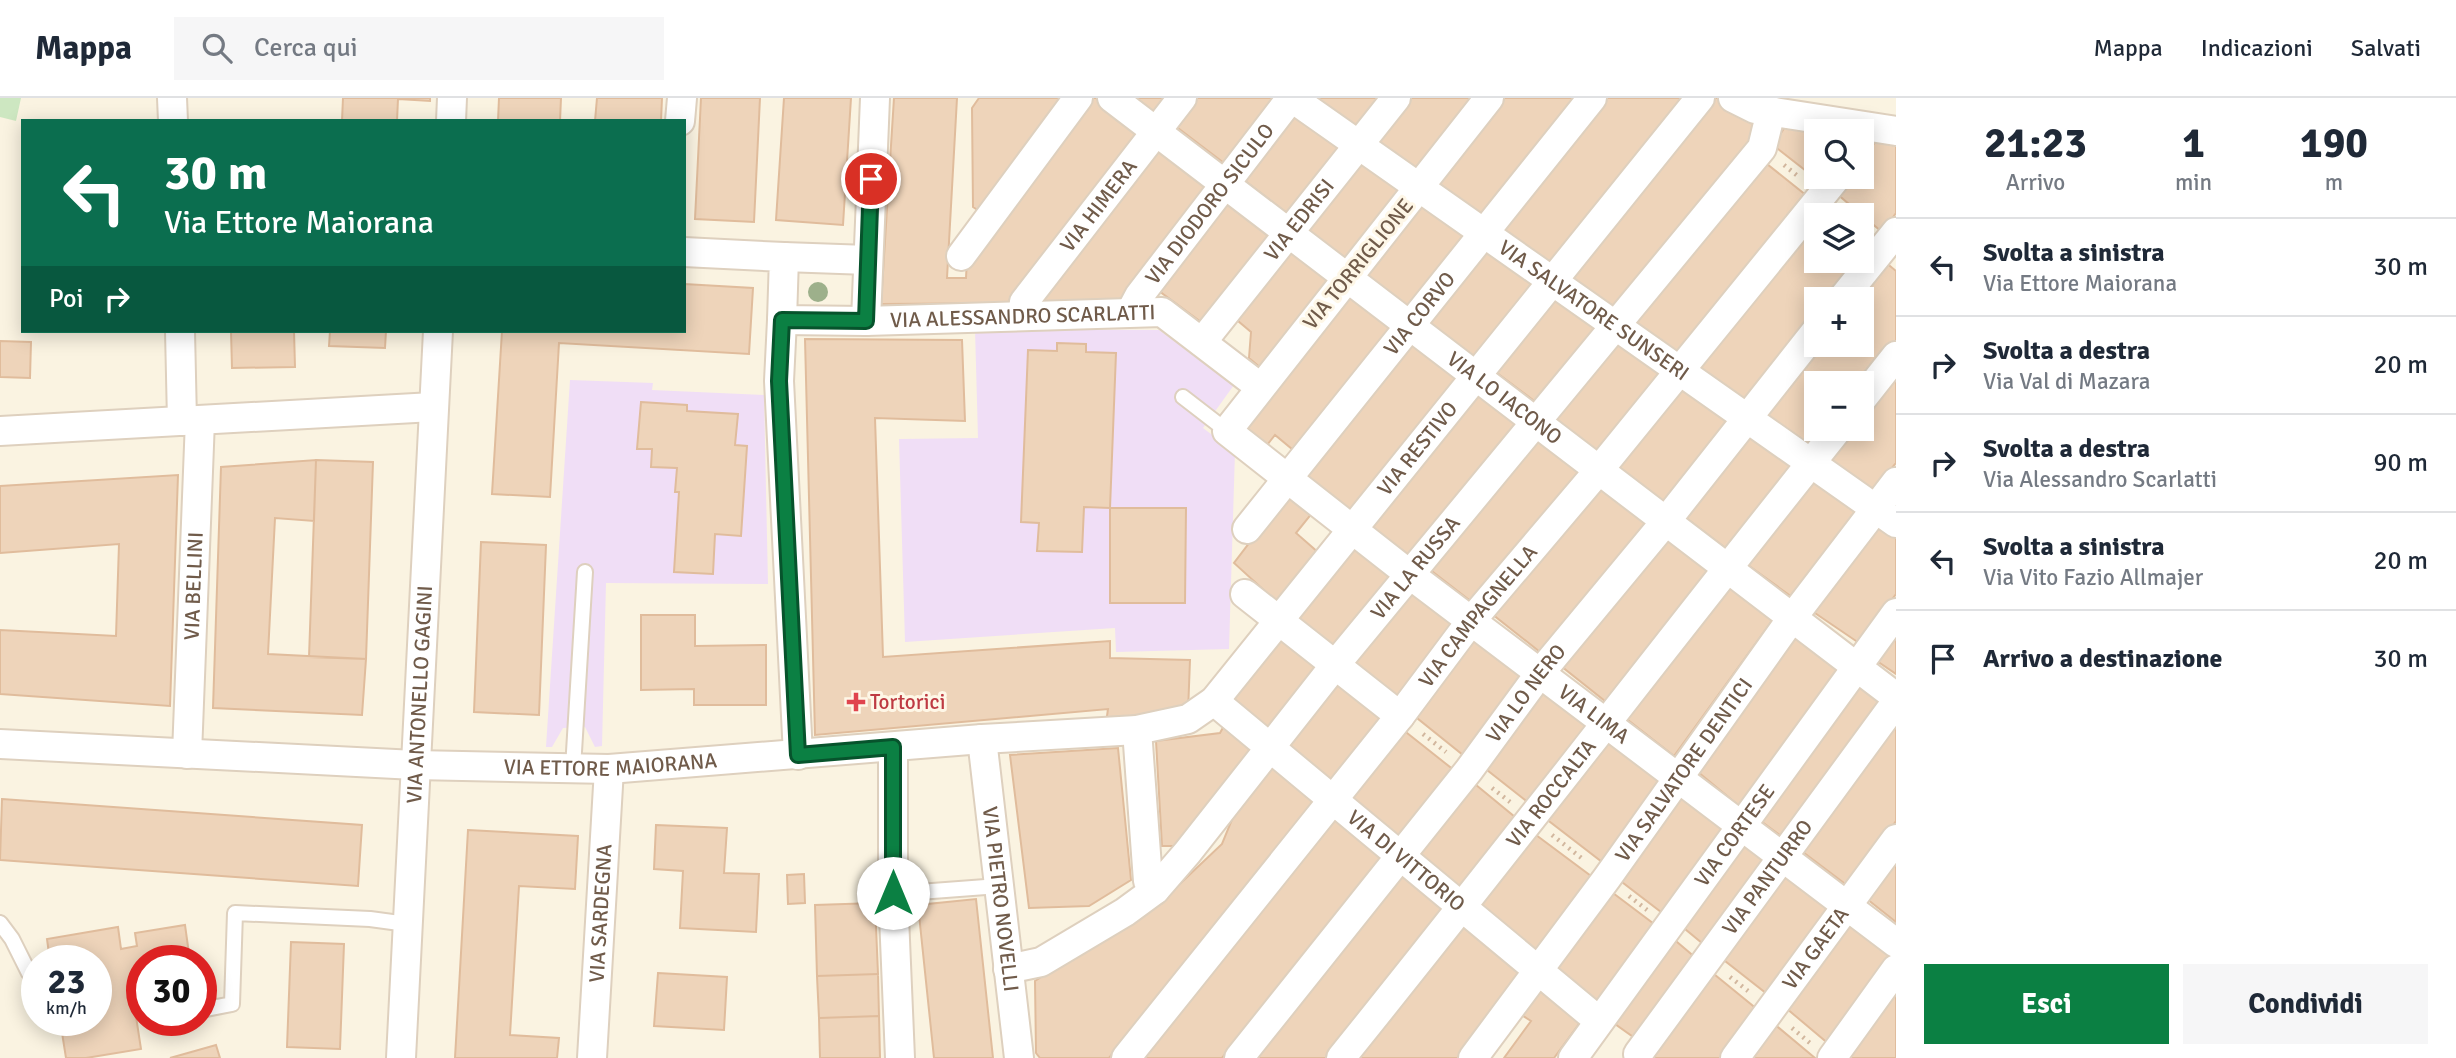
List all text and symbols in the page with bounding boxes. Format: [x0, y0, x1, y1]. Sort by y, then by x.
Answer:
search box [174, 17, 664, 80]
text: Mappa [35, 28, 132, 69]
icon: search [198, 29, 236, 67]
text: Cerca qui [254, 32, 358, 64]
text: Mappa [2094, 33, 2163, 63]
text: Indicazioni [2201, 33, 2313, 63]
text: Salvati [2351, 33, 2421, 63]
street label: VIA DIODORO SICULO [1140, 118, 1280, 290]
text: 21:23 [1984, 118, 2087, 169]
text: 1 [2182, 118, 2205, 169]
text: 190 [2300, 118, 2368, 169]
map controls [1804, 119, 1874, 441]
button: search [1804, 119, 1874, 189]
text: 30 m [164, 143, 267, 203]
icon: left [49, 147, 140, 238]
pin [841, 149, 901, 209]
street label: VIA HIMERA [1055, 154, 1143, 257]
icon: arrive [852, 160, 890, 198]
text: Arrivo [2006, 168, 2065, 197]
text: min [2175, 168, 2212, 197]
text: m [2325, 168, 2343, 197]
street label: VIA EDRISI [1258, 174, 1340, 266]
street label: VIA TORRIGLIONE [1297, 193, 1419, 335]
text: Via Ettore Maiorana [164, 203, 434, 242]
button: layers [1804, 203, 1874, 273]
street label: VIA SALVATORE SUNSERI [1493, 234, 1694, 386]
text: Svolta a sinistra [1983, 237, 2165, 269]
icon: left [1924, 248, 1962, 286]
text: 30 m [2373, 251, 2428, 283]
street label: VIA CORVO [1378, 266, 1461, 361]
text: Via Ettore Maiorana [1983, 269, 2177, 298]
icon: right [98, 280, 136, 318]
text: Poi [49, 283, 84, 315]
button: + [1804, 287, 1874, 357]
street label: VIA ALESSANDRO SCARLATTI [890, 299, 1156, 333]
text: Svolta a destra [1983, 335, 2150, 367]
street label: VIA LO IACONO [1442, 346, 1567, 450]
icon: right [1924, 346, 1962, 384]
text: 20 m [2373, 349, 2428, 381]
text: Via Val di Mazara [1983, 367, 2150, 396]
button: − [1804, 371, 1874, 441]
street label: VIA RESTIVO [1372, 396, 1463, 501]
text: Svolta a destra [1983, 433, 2150, 465]
icon: right [1924, 444, 1962, 482]
text: 90 m [2373, 447, 2428, 479]
text: Via Alessandro Scarlatti [1983, 465, 2217, 494]
street label: VIA LA RUSSA [1365, 511, 1466, 625]
street label: VIA BELLINI [178, 531, 209, 641]
text: Svolta a sinistra [1983, 531, 2165, 563]
street label: VIA CAMPAGNELLA [1413, 539, 1543, 693]
icon: left [1924, 542, 1962, 580]
text: 20 m [2373, 545, 2428, 577]
text: Via Vito Fazio Allmajer [1983, 563, 2203, 592]
street label: VIA ANTONELLO GAGINI [401, 585, 438, 804]
street label: VIA LO NERO [1480, 639, 1571, 748]
icon: arrive [1924, 640, 1962, 678]
text: Arrivo a destinazione [1983, 643, 2223, 675]
text: 30 m [2373, 643, 2428, 675]
street label: VIA SALVATORE DENTICI [1610, 673, 1758, 867]
street label: VIA LIMA [1553, 679, 1635, 749]
place label: Tortorici [870, 689, 945, 715]
marker: Tortorici [848, 694, 864, 710]
street label: VIA ROCCALTA [1501, 734, 1602, 853]
street label: VIA ETTORE MAIORANA [503, 747, 718, 782]
street label: VIA CORTESE [1689, 779, 1780, 892]
street label: VIA DI VITTORIO [1342, 804, 1471, 917]
street label: VIA PIETRO NOVELLI [977, 805, 1024, 993]
street label: VIA PANTURRO [1717, 815, 1818, 940]
street label: VIA SARDEGNA [583, 843, 618, 983]
position arrow [856, 856, 930, 930]
street label: VIA GAETA [1777, 902, 1855, 995]
speed limit sign: 30 [126, 945, 217, 1036]
text: 23 [48, 960, 85, 1003]
button: Esci [1924, 964, 2169, 1044]
button: Condividi [2183, 964, 2428, 1044]
text: km/h [46, 997, 87, 1019]

